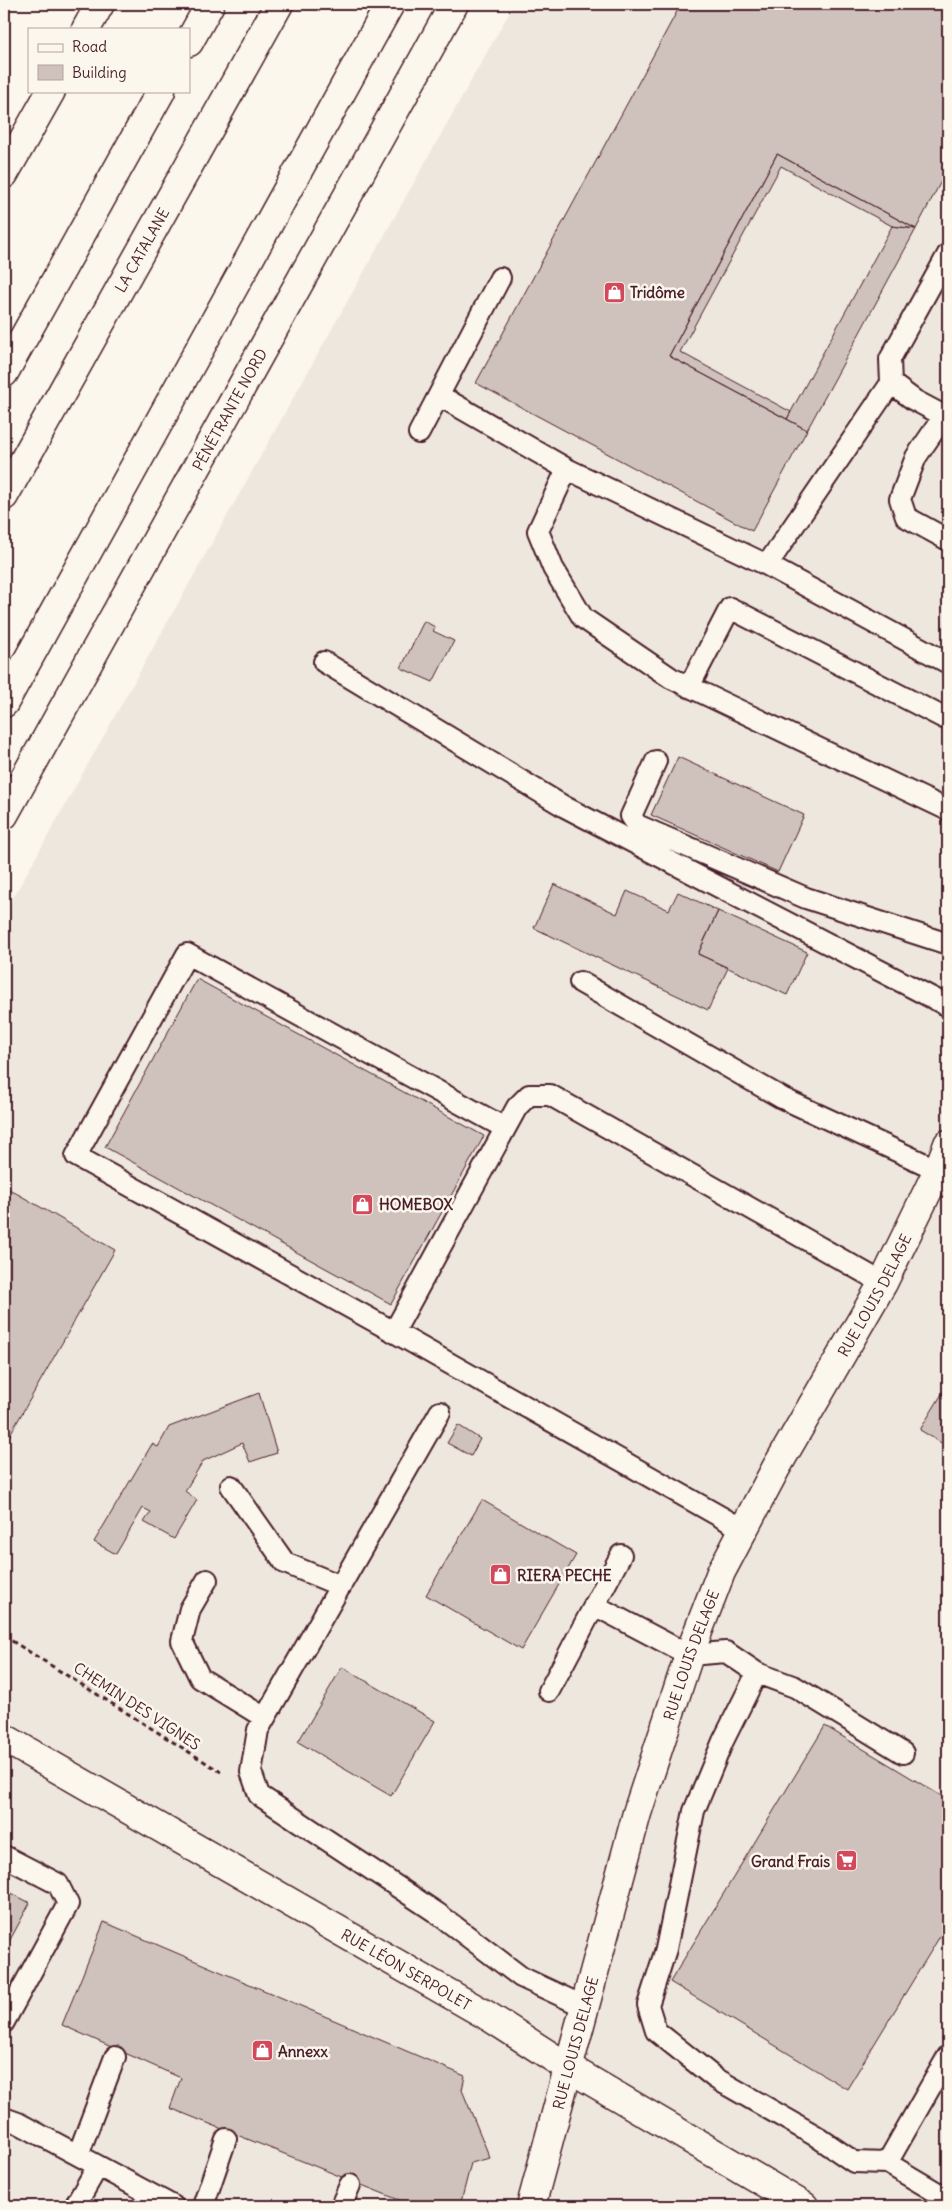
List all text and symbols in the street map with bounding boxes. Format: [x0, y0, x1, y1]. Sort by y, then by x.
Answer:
legend [28, 28, 190, 92]
text: Road [72, 37, 107, 56]
text: Building [72, 63, 127, 82]
street label: LA CATALANE [110, 204, 173, 296]
shop icon: Tridôme [602, 280, 626, 304]
place label: Tridôme [630, 283, 685, 302]
street label: PÉNÉTRANTE NORD [188, 345, 271, 474]
shop icon: HOMEBOX [351, 1192, 375, 1216]
place label: HOMEBOX [379, 1195, 453, 1214]
street label: RUE LOUIS DELAGE [833, 1230, 915, 1360]
shop icon: RIERA PECHE [489, 1563, 513, 1587]
place label: RIERA PECHE [517, 1566, 612, 1585]
street label: RUE LOUIS DELAGE [659, 1587, 723, 1722]
street label: CHEMIN DES VIGNES [70, 1658, 204, 1754]
supermarket icon: Grand Frais [834, 1849, 858, 1873]
place label: Grand Frais [751, 1852, 830, 1871]
street label: RUE LÉON SERPOLET [338, 1924, 475, 2014]
street label: RUE LOUIS DELAGE [548, 1974, 602, 2111]
shop icon: Annexx [250, 2039, 274, 2063]
place label: Annexx [278, 2042, 328, 2061]

